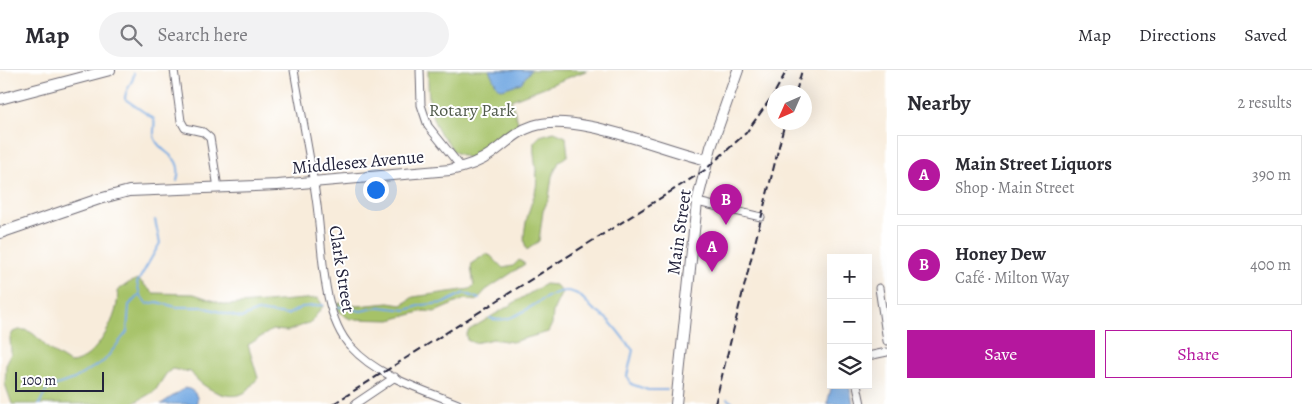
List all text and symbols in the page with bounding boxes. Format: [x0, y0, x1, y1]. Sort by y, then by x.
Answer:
search box [99, 12, 449, 57]
text: Map [25, 19, 69, 51]
icon: search [117, 21, 145, 49]
text: Search here [157, 22, 248, 48]
text: Map [1078, 23, 1111, 47]
text: Directions [1139, 23, 1216, 47]
text: Saved [1244, 23, 1287, 47]
north arrow [767, 85, 812, 130]
text: Nearby [907, 89, 970, 117]
text: 2 results [1237, 92, 1292, 114]
park label: Rotary Park [429, 98, 515, 122]
street label: Middlesex Avenue [291, 144, 425, 180]
text: Main Street Liquors [955, 151, 1112, 177]
text: A [919, 164, 929, 186]
text: 390 m [1252, 164, 1291, 186]
your location [363, 177, 389, 203]
text: Shop · Main Street [955, 177, 1074, 199]
pin: B [710, 184, 742, 225]
street label: Main Street [661, 188, 697, 276]
street label: Clark Street [323, 224, 361, 314]
pin: A [696, 231, 728, 272]
text: Honey Dew [955, 241, 1046, 267]
map controls [827, 254, 872, 389]
button: + [827, 254, 872, 299]
text: B [919, 254, 929, 276]
text: 400 m [1250, 254, 1291, 276]
text: Café · Milton Way [955, 267, 1069, 289]
button: − [827, 299, 872, 344]
button: Save [907, 330, 1095, 378]
button: Share [1105, 330, 1292, 378]
button: layers [827, 344, 872, 389]
scale bar [15, 369, 104, 392]
text: 100 m [22, 371, 56, 390]

